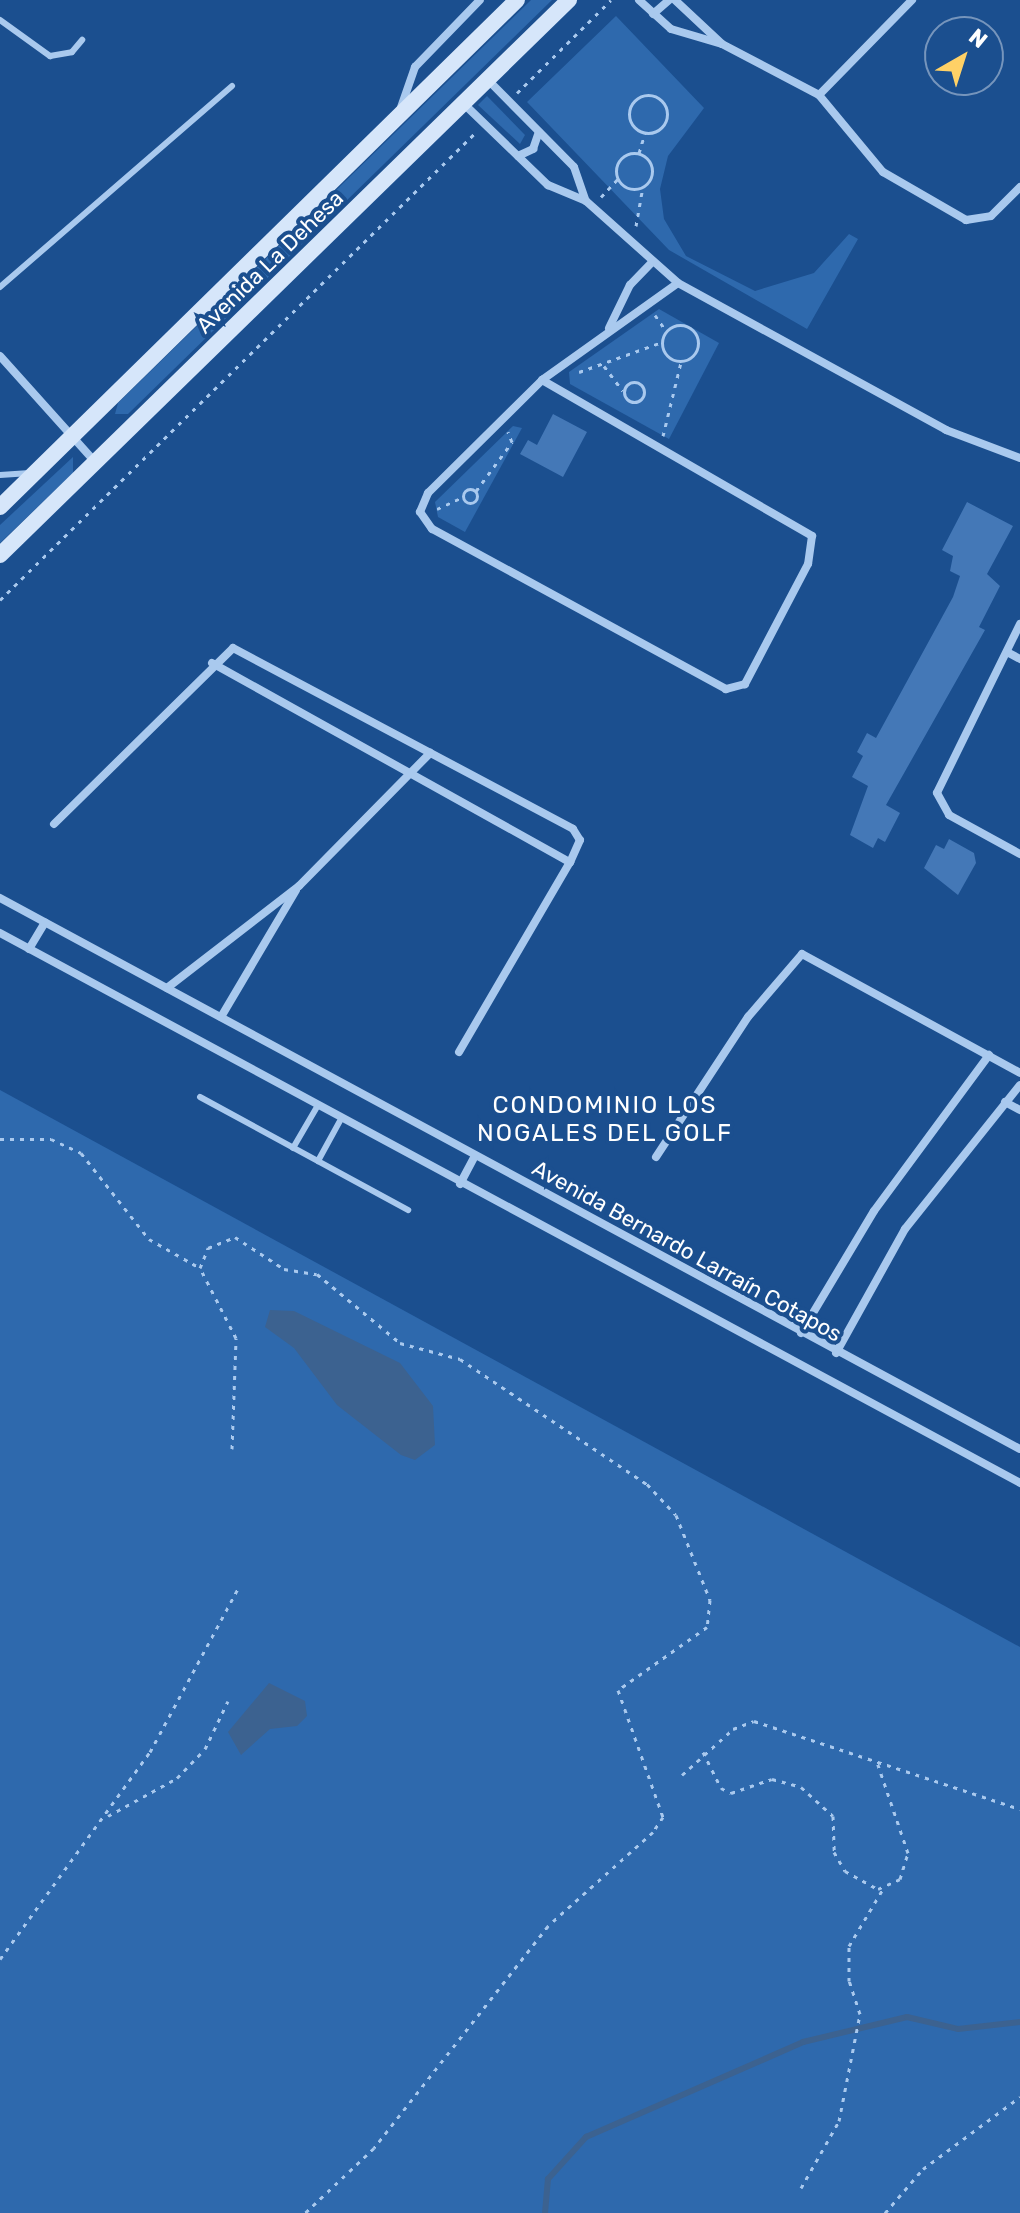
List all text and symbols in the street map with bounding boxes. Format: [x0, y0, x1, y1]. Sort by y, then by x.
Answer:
north arrow [924, 16, 1004, 96]
text: N [964, 23, 993, 54]
street label: Avenida La Dehesa [191, 185, 349, 339]
district label: CONDOMINIO LOS NOGALES DEL GOLF [477, 1092, 733, 1148]
street label: Avenida Bernardo Larraín Cotapos [528, 1155, 846, 1347]

